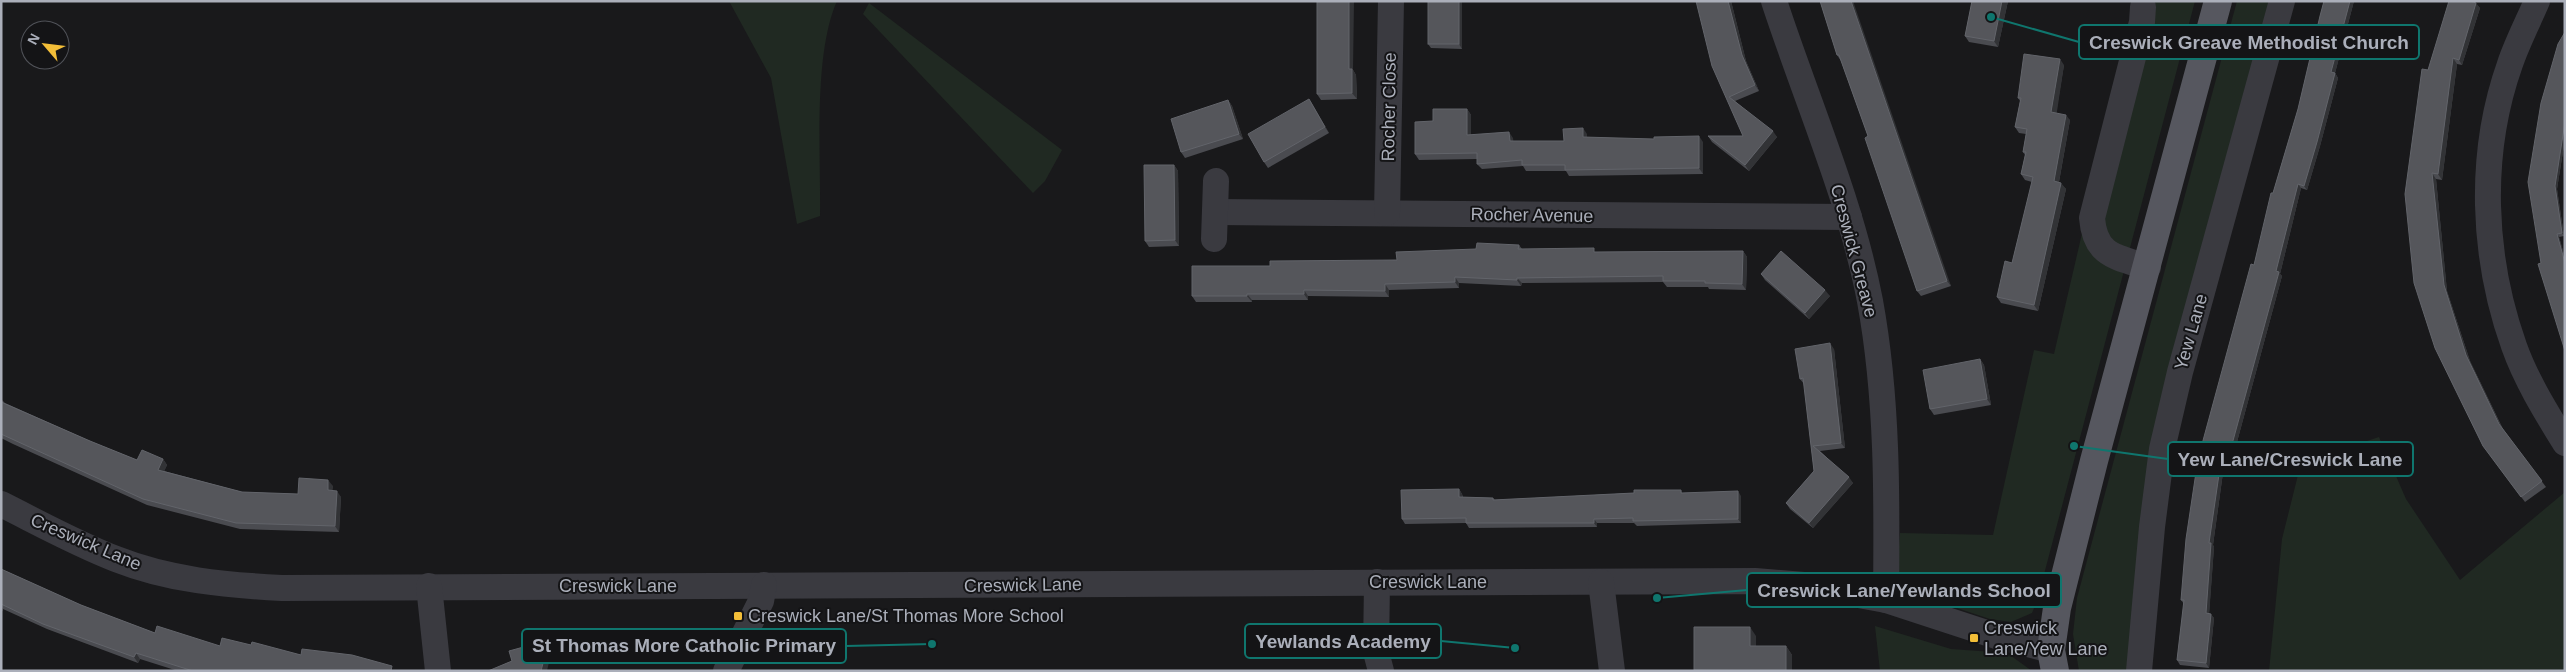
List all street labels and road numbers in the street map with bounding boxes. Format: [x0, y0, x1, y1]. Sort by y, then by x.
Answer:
street label: Rocher Close [1378, 52, 1400, 162]
street label: Creswick Greave [1827, 182, 1881, 320]
street label: Rocher Avenue [1470, 204, 1594, 226]
street label: Yew Lane [2171, 292, 2211, 372]
street label: Creswick Lane [28, 510, 144, 574]
street label: Creswick Lane [1369, 572, 1487, 592]
street label: Creswick Lane [964, 574, 1082, 596]
street label: Creswick Lane [559, 576, 677, 596]

